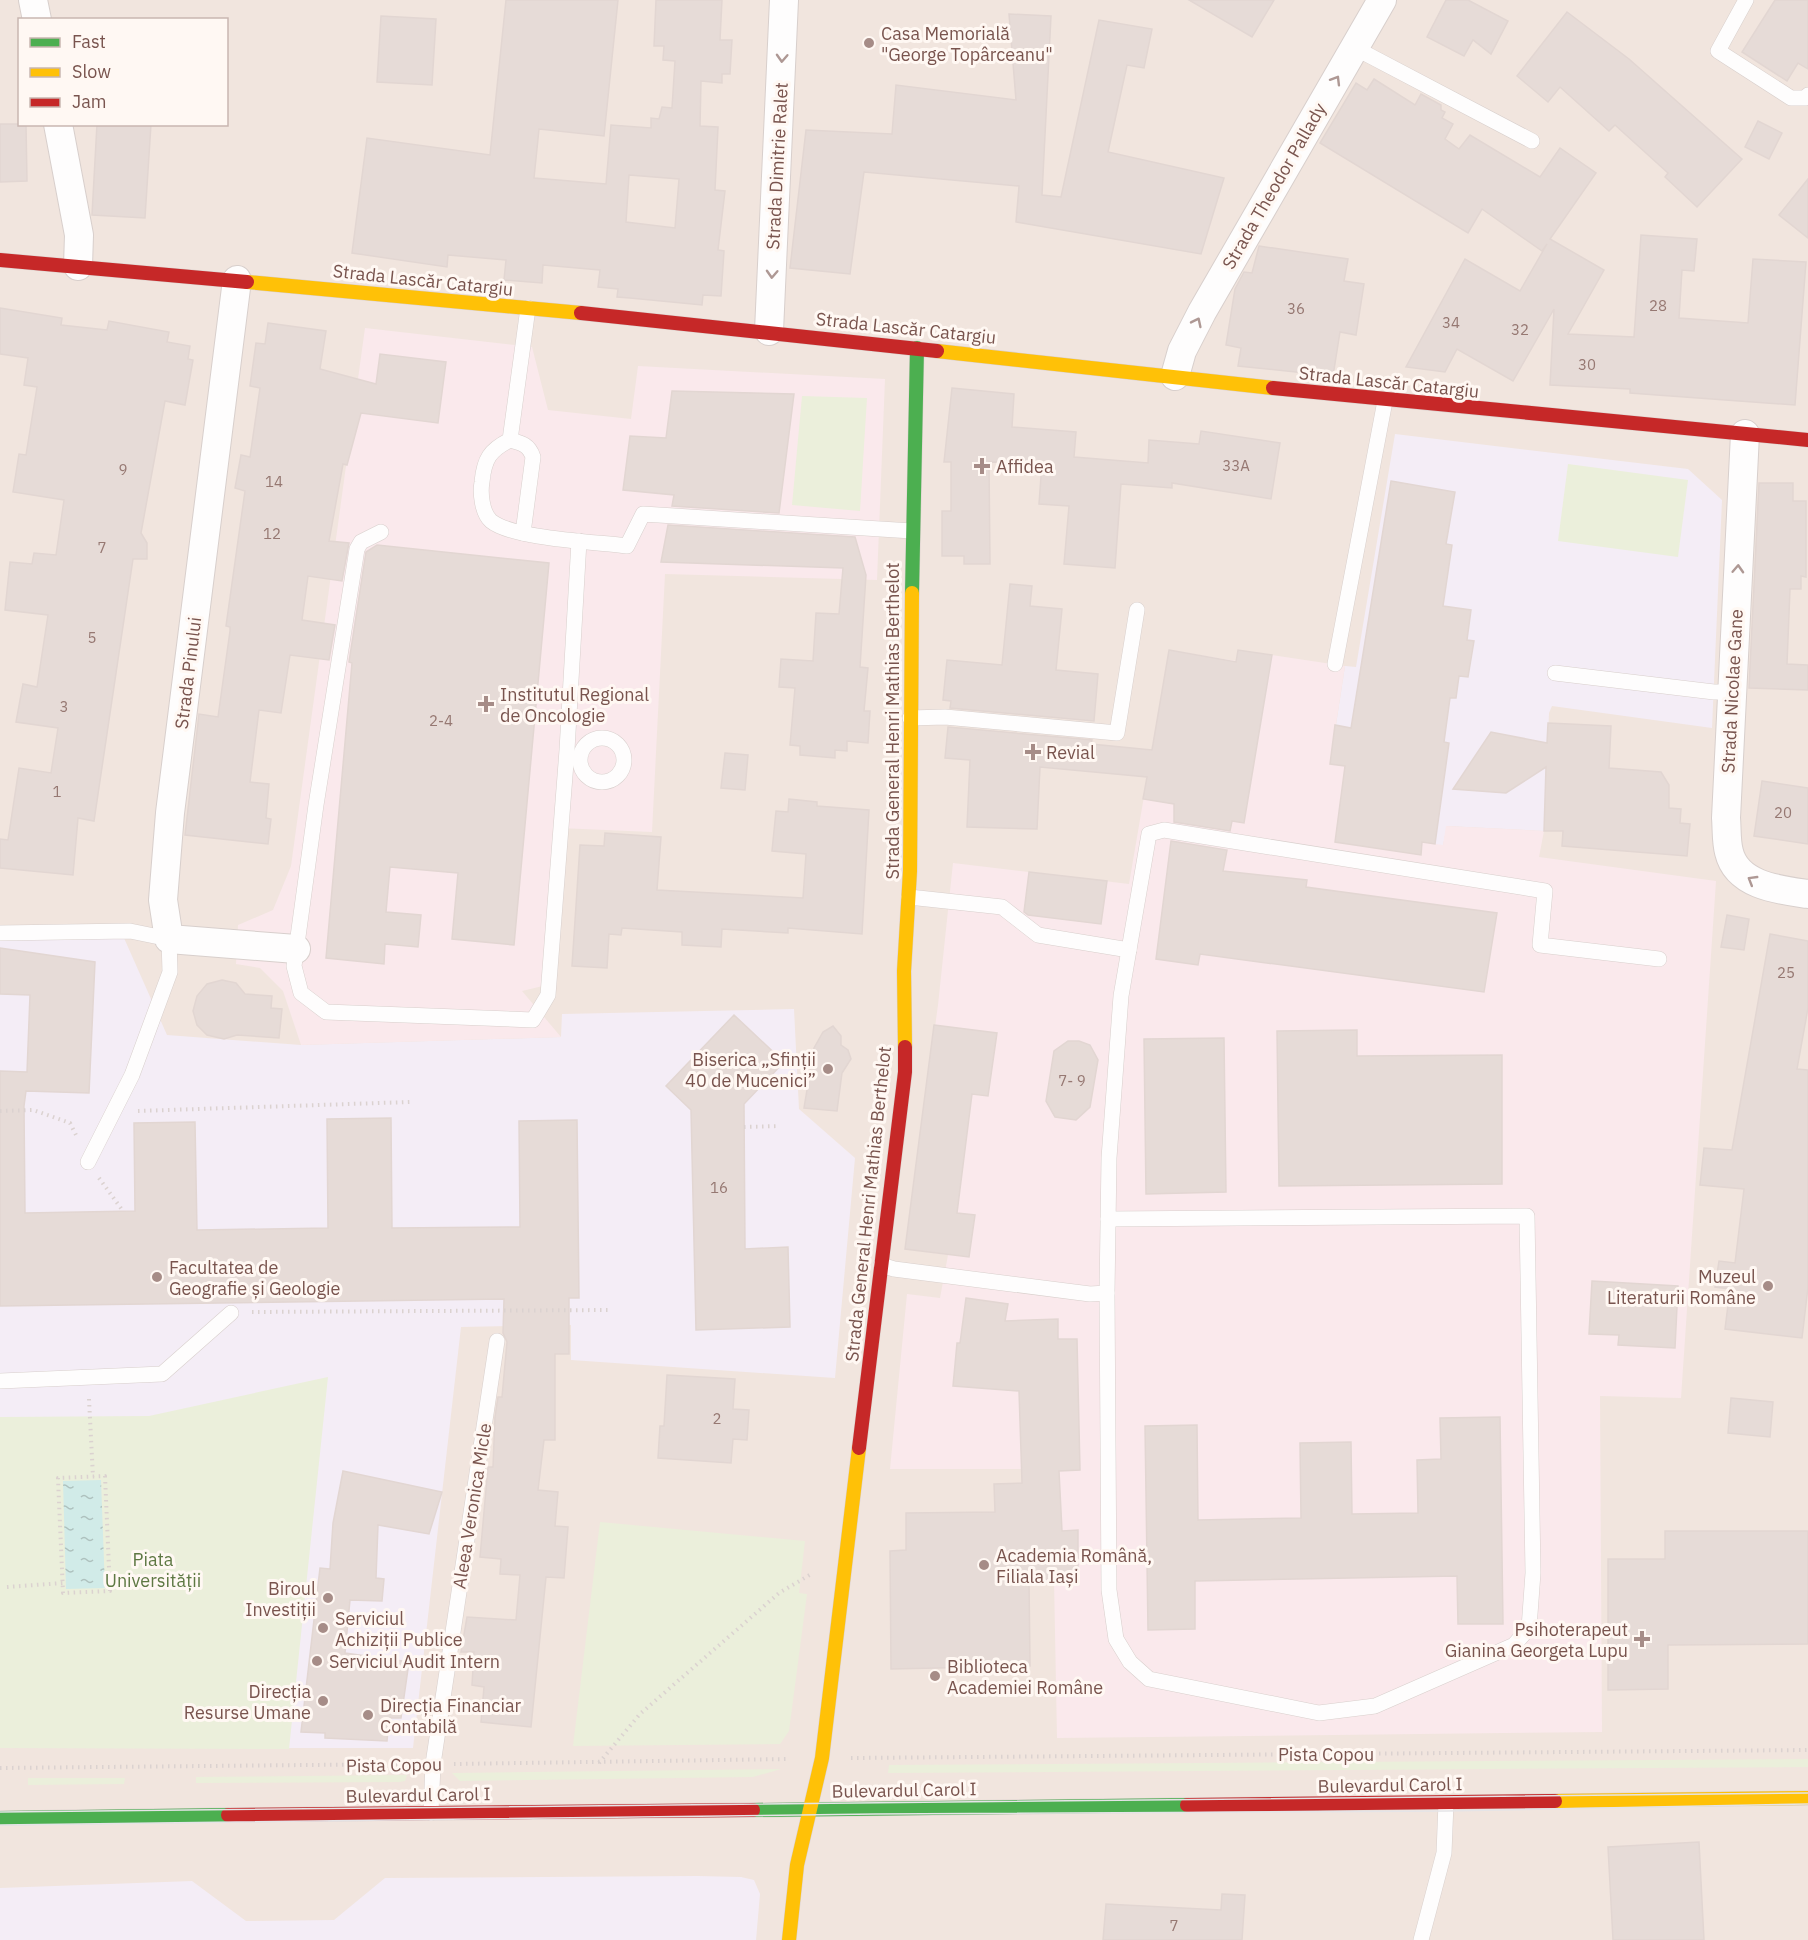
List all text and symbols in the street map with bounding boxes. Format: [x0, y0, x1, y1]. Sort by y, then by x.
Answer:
legend [18, 18, 228, 126]
place label: Casa Memorială "George Topârceanu" [881, 22, 1053, 66]
text: Fast [72, 30, 106, 53]
marker: Casa Memorială "George Topârceanu" [862, 36, 876, 50]
one-way arrow [775, 54, 788, 63]
text: Slow [72, 60, 111, 83]
one-way arrow [1329, 76, 1341, 86]
street label: Strada Dimitrie Ralet [761, 82, 793, 250]
text: Jam [72, 90, 107, 113]
street label: Strada Theodor Pallady [1217, 99, 1331, 273]
street label: Strada Lascăr Catargiu [332, 259, 514, 301]
one-way arrow [765, 270, 778, 279]
house number: 28 [1649, 296, 1667, 315]
house number: 36 [1287, 299, 1305, 318]
street label: Strada Lascăr Catargiu [815, 307, 997, 349]
house number: 34 [1442, 313, 1460, 332]
one-way arrow [1189, 317, 1201, 328]
house number: 32 [1511, 320, 1529, 339]
house number: 30 [1578, 355, 1596, 374]
street label: Strada Lascăr Catargiu [1298, 361, 1480, 403]
place label: Affidea [996, 455, 1054, 478]
house number: 33A [1222, 456, 1250, 475]
marker: Affidea [973, 457, 991, 475]
house number: 9 [118, 460, 128, 479]
house number: 14 [265, 472, 283, 491]
house number: 12 [263, 524, 281, 543]
house number: 7 [97, 538, 107, 557]
street label: Strada General Henri Mathias Berthelot [881, 562, 904, 880]
one-way arrow [1731, 564, 1744, 573]
street label: Strada Nicolae Gane [1716, 608, 1748, 774]
street label: Strada Pinului [170, 616, 206, 730]
house number: 5 [87, 628, 97, 647]
place label: Institutul Regional de Oncologie [500, 683, 649, 727]
marker: Institutul Regional de Oncologie [477, 695, 495, 713]
house number: 3 [59, 697, 69, 716]
house number: 2-4 [429, 711, 453, 730]
place label: Revial [1046, 741, 1095, 764]
marker: Revial [1024, 743, 1042, 761]
house number: 1 [52, 782, 62, 801]
house number: 20 [1774, 803, 1792, 822]
one-way arrow [1748, 875, 1758, 887]
house number: 25 [1777, 963, 1795, 982]
street label: Strada General Henri Mathias Berthelot [840, 1045, 896, 1363]
place label: Biserica „Sfinții 40 de Mucenici” [685, 1048, 816, 1092]
marker: Biserica „Sfinții 40 de Mucenici” [821, 1062, 835, 1076]
house number: 7- 9 [1058, 1071, 1086, 1090]
house number: 16 [710, 1178, 728, 1197]
place label: Facultatea de Geografie și Geologie [169, 1256, 340, 1300]
place label: Muzeul Literaturii Române [1607, 1265, 1756, 1309]
marker: Facultatea de Geografie și Geologie [150, 1270, 164, 1284]
marker: Muzeul Literaturii Române [1761, 1279, 1775, 1293]
house number: 2 [712, 1409, 722, 1428]
street label: Aleea Veronica Micle [448, 1421, 496, 1591]
place label: Academia Română, Filiala Iași [996, 1544, 1152, 1588]
park label: Piata Universității [105, 1548, 201, 1592]
marker: Academia Română, Filiala Iași [977, 1558, 991, 1572]
place label: Biroul Investiții [245, 1577, 316, 1621]
marker: Biroul Investiții [321, 1591, 335, 1605]
place label: Serviciul Achiziții Publice [335, 1607, 463, 1651]
place label: Psihoterapeut Gianina Georgeta Lupu [1445, 1618, 1628, 1662]
marker: Serviciul Achiziții Publice [316, 1621, 330, 1635]
marker: Psihoterapeut Gianina Georgeta Lupu [1633, 1630, 1651, 1648]
place label: Serviciul Audit Intern [329, 1650, 500, 1673]
marker: Serviciul Audit Intern [310, 1654, 324, 1668]
place label: Biblioteca Academiei Române [947, 1655, 1103, 1699]
marker: Biblioteca Academiei Române [928, 1669, 942, 1683]
place label: Direcția Resurse Umane [184, 1680, 311, 1724]
marker: Direcția Resurse Umane [316, 1694, 330, 1708]
place label: Direcția Financiar Contabilă [380, 1694, 521, 1738]
marker: Direcția Financiar Contabilă [361, 1708, 375, 1722]
street label: Pista Copou [1278, 1743, 1374, 1766]
street label: Pista Copou [346, 1753, 442, 1777]
street label: Bulevardul Carol I [1317, 1772, 1463, 1798]
street label: Bulevardul Carol I [831, 1777, 977, 1803]
street label: Bulevardul Carol I [345, 1782, 491, 1808]
house number: 7 [1169, 1916, 1179, 1935]

